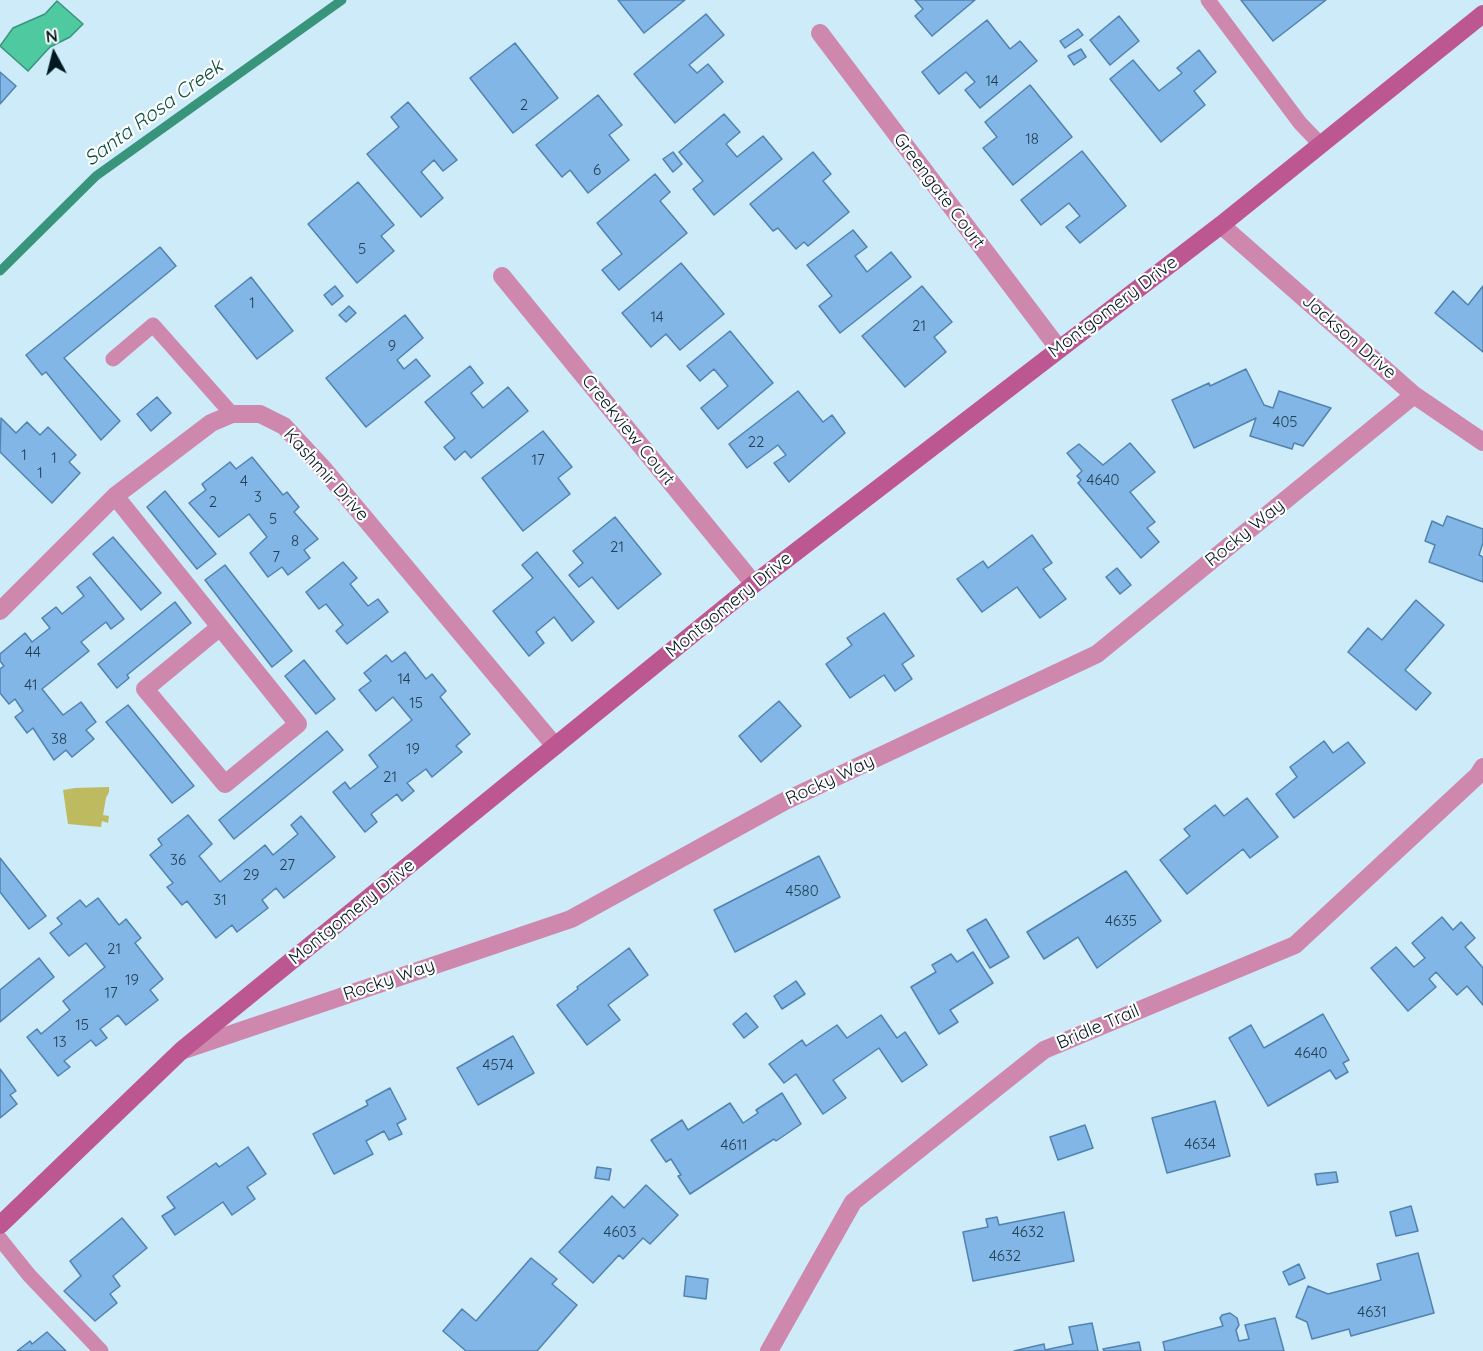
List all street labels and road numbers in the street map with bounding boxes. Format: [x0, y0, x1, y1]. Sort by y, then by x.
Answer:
street label: Greengate Court [889, 129, 989, 253]
street label: Montgomery Drive [1044, 251, 1182, 363]
street label: Jackson Drive [1297, 290, 1401, 384]
street label: Creekview Court [577, 370, 679, 490]
street label: Kashmir Drive [279, 424, 373, 526]
street label: Rocky Way [1201, 495, 1289, 571]
street label: Montgomery Drive [662, 548, 796, 662]
street label: Rocky Way [782, 750, 878, 810]
street label: Montgomery Drive [285, 855, 419, 969]
street label: Rocky Way [340, 954, 438, 1006]
street label: Bridle Trail [1053, 1000, 1143, 1054]

